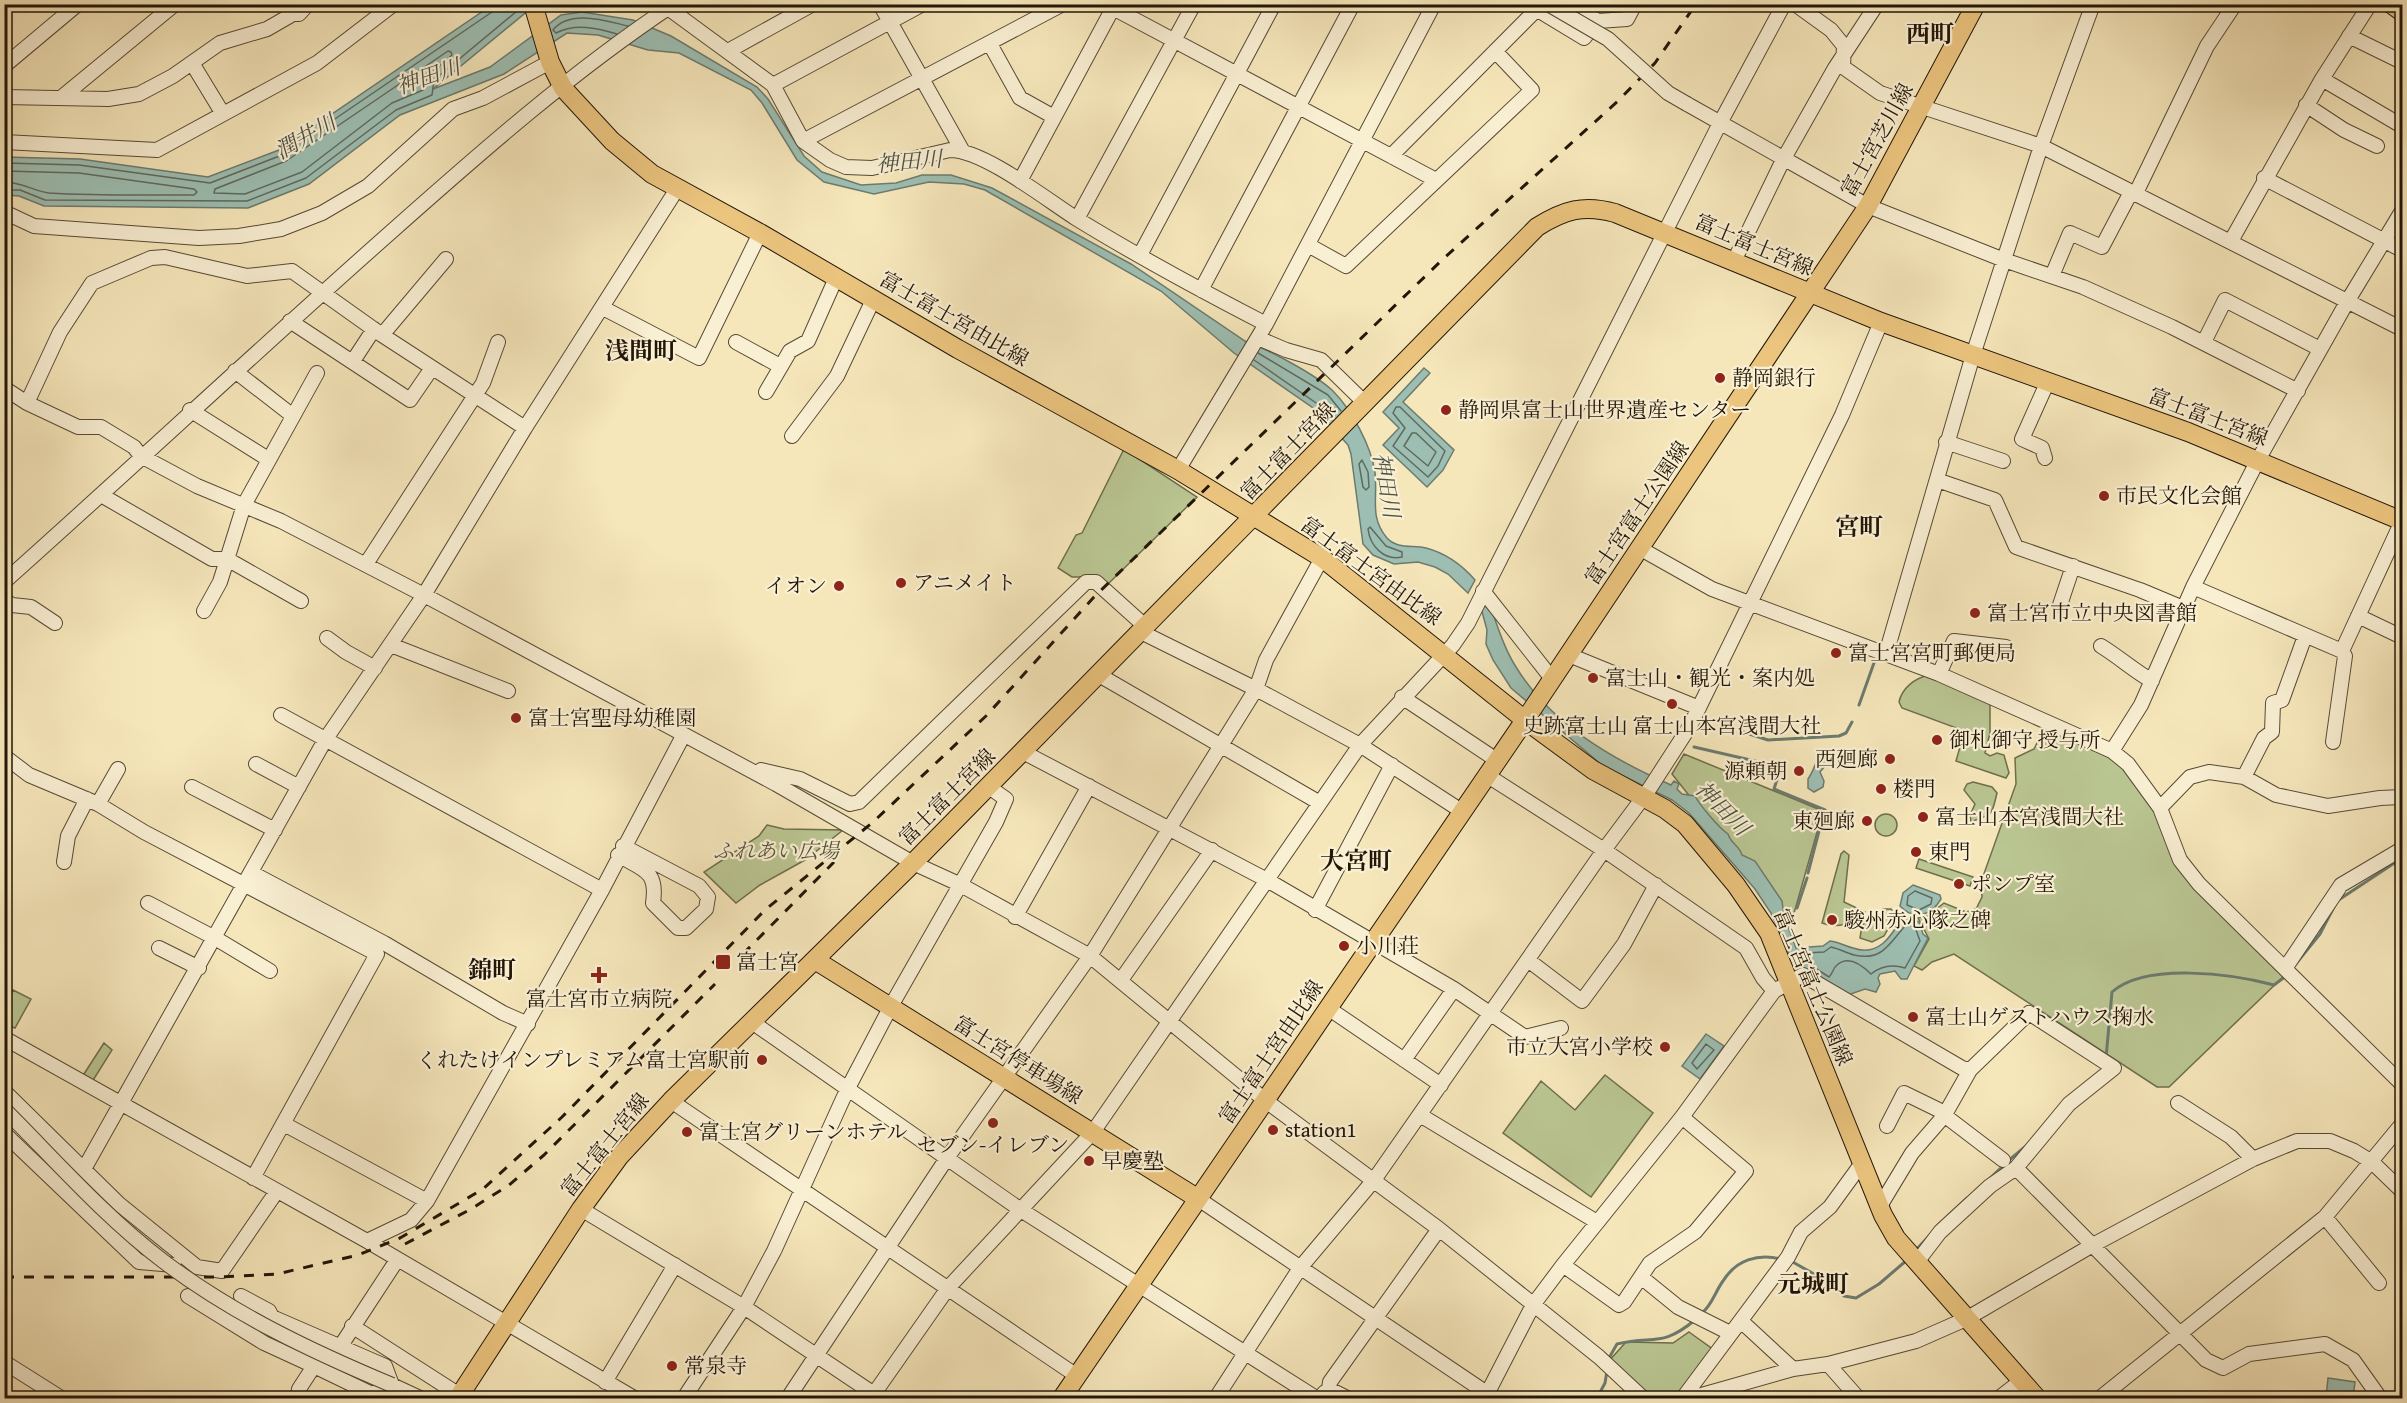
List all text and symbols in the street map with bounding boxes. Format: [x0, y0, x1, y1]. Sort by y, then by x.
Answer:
district label: 西町 [1906, 16, 1954, 51]
water label: 神田川 [392, 49, 466, 102]
street label: 富士宮芝川線 [1832, 77, 1921, 202]
water label: 潤井川 [268, 105, 343, 166]
water label: 神田川 [875, 142, 945, 180]
street label: 富士富士宮線 [1690, 206, 1818, 283]
street label: 富士富士宮由比線 [874, 263, 1035, 374]
district label: 浅間町 [605, 333, 677, 368]
place label: 静岡銀行 [1732, 362, 1816, 393]
marker: 静岡銀行 [1713, 371, 1727, 385]
street label: 富士富士宮線 [2144, 379, 2273, 454]
place label: 静岡県富士山世界遺産センター [1458, 394, 1751, 425]
street label: 富士富士宮線 [1233, 395, 1343, 507]
marker: 静岡県富士山世界遺産センター [1439, 403, 1453, 417]
street label: 富士宮富士公園線 [1577, 434, 1696, 591]
water label: 神田川 [1366, 450, 1409, 522]
place label: 市民文化会館 [2116, 480, 2242, 511]
marker: 市民文化会館 [2097, 489, 2111, 503]
street label: 富士富士宮由比線 [1294, 509, 1448, 633]
district label: 宮町 [1835, 509, 1883, 544]
place label: アニメイト [913, 567, 1017, 598]
place label: イオン [765, 570, 827, 601]
marker: アニメイト [894, 576, 908, 590]
marker: イオン [832, 579, 846, 593]
place label: 富士宮市立中央図書館 [1987, 597, 2197, 628]
marker: 富士宮市立中央図書館 [1968, 606, 1982, 620]
place label: 富士宮宮町郵便局 [1848, 637, 2016, 668]
marker: 富士宮宮町郵便局 [1829, 646, 1843, 660]
place label: 富士山・観光・案内処 [1605, 662, 1815, 693]
marker: 富士山・観光・案内処 [1586, 671, 1600, 685]
marker: 史跡富士山 富士山本宮浅間大社 [1665, 697, 1679, 711]
place label: 富士宮聖母幼稚園 [528, 702, 696, 733]
place label: 史跡富士山 富士山本宮浅間大社 [1523, 710, 1821, 741]
marker: 富士宮聖母幼稚園 [509, 711, 523, 725]
place label: 御札御守 授与所 [1949, 724, 2101, 755]
marker: 御札御守 授与所 [1930, 733, 1944, 747]
street label: 富士富士宮線 [891, 741, 1002, 852]
place label: 西廻廊 [1815, 743, 1878, 774]
marker: 西廻廊 [1883, 752, 1897, 766]
place label: 源頼朝 [1724, 755, 1787, 786]
marker: 源頼朝 [1792, 764, 1806, 778]
water label: 神田川 [1688, 773, 1759, 844]
place label: 楼門 [1893, 773, 1935, 804]
marker: 楼門 [1874, 782, 1888, 796]
place label: 富士山本宮浅間大社 [1935, 801, 2124, 832]
place label: 東廻廊 [1792, 805, 1855, 836]
marker: 富士山本宮浅間大社 [1916, 810, 1930, 824]
marker: 東廻廊 [1860, 814, 1874, 828]
park label: ふれあい広場 [713, 835, 841, 866]
place label: 東門 [1928, 836, 1970, 867]
district label: 大宮町 [1320, 843, 1392, 878]
marker: 東門 [1909, 845, 1923, 859]
place label: ポンプ室 [1971, 868, 2055, 899]
marker: ポンプ室 [1952, 877, 1966, 891]
street label: 富士宮富士公園線 [1766, 903, 1861, 1070]
place label: 駿州赤心隊之碑 [1844, 904, 1991, 935]
marker: 駿州赤心隊之碑 [1825, 913, 1839, 927]
place label: 小川荘 [1356, 930, 1419, 961]
marker: 小川荘 [1337, 939, 1351, 953]
place label: 富士宮 [736, 946, 799, 977]
district label: 錦町 [468, 952, 516, 987]
marker: 富士宮 [714, 953, 732, 971]
marker: 富士宮市立病院 [590, 966, 608, 984]
street label: 富士富士宮由比線 [1211, 973, 1330, 1130]
place label: 富士宮市立病院 [526, 983, 673, 1014]
place label: 富士山ゲストハウス掬水 [1925, 1001, 2154, 1032]
street label: 富士宮停車場線 [948, 1007, 1089, 1112]
marker: 富士山ゲストハウス掬水 [1906, 1010, 1920, 1024]
place label: 市立大宮小学校 [1506, 1031, 1653, 1062]
marker: 市立大宮小学校 [1658, 1040, 1672, 1054]
place label: くれたけインプレミアム富士宮駅前 [416, 1044, 750, 1075]
marker: くれたけインプレミアム富士宮駅前 [755, 1053, 769, 1067]
street label: 富士富士宮線 [553, 1086, 656, 1203]
place label: station1 [1285, 1114, 1357, 1145]
place label: 富士宮グリーンホテル [699, 1116, 908, 1147]
marker: セブン-イレブン [986, 1116, 1000, 1130]
marker: station1 [1266, 1123, 1280, 1137]
marker: 富士宮グリーンホテル [680, 1125, 694, 1139]
place label: セブン-イレブン [917, 1129, 1069, 1160]
place label: 早慶塾 [1101, 1145, 1164, 1176]
marker: 早慶塾 [1082, 1154, 1096, 1168]
district label: 元城町 [1777, 1266, 1849, 1301]
place label: 常泉寺 [684, 1350, 747, 1381]
marker: 常泉寺 [665, 1359, 679, 1373]

